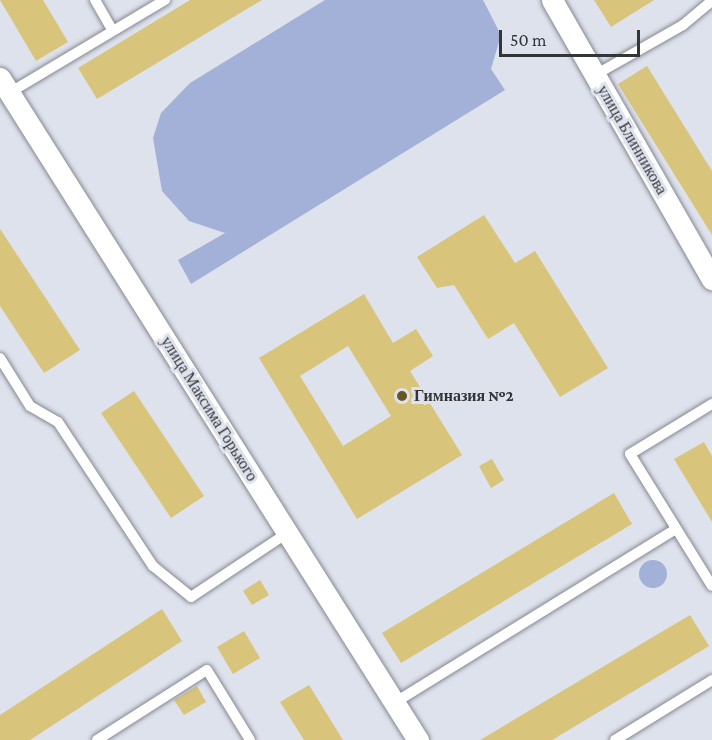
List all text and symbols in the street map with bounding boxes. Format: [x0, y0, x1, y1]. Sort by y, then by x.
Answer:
scale bar [502, 18, 643, 56]
text: 50 m [510, 30, 547, 50]
street label: улица Блинникова [593, 82, 671, 198]
street label: улица Максима Горького [157, 333, 261, 485]
place label: Гимназия №2 [414, 386, 514, 406]
marker: Гимназия №2 [395, 389, 409, 403]

